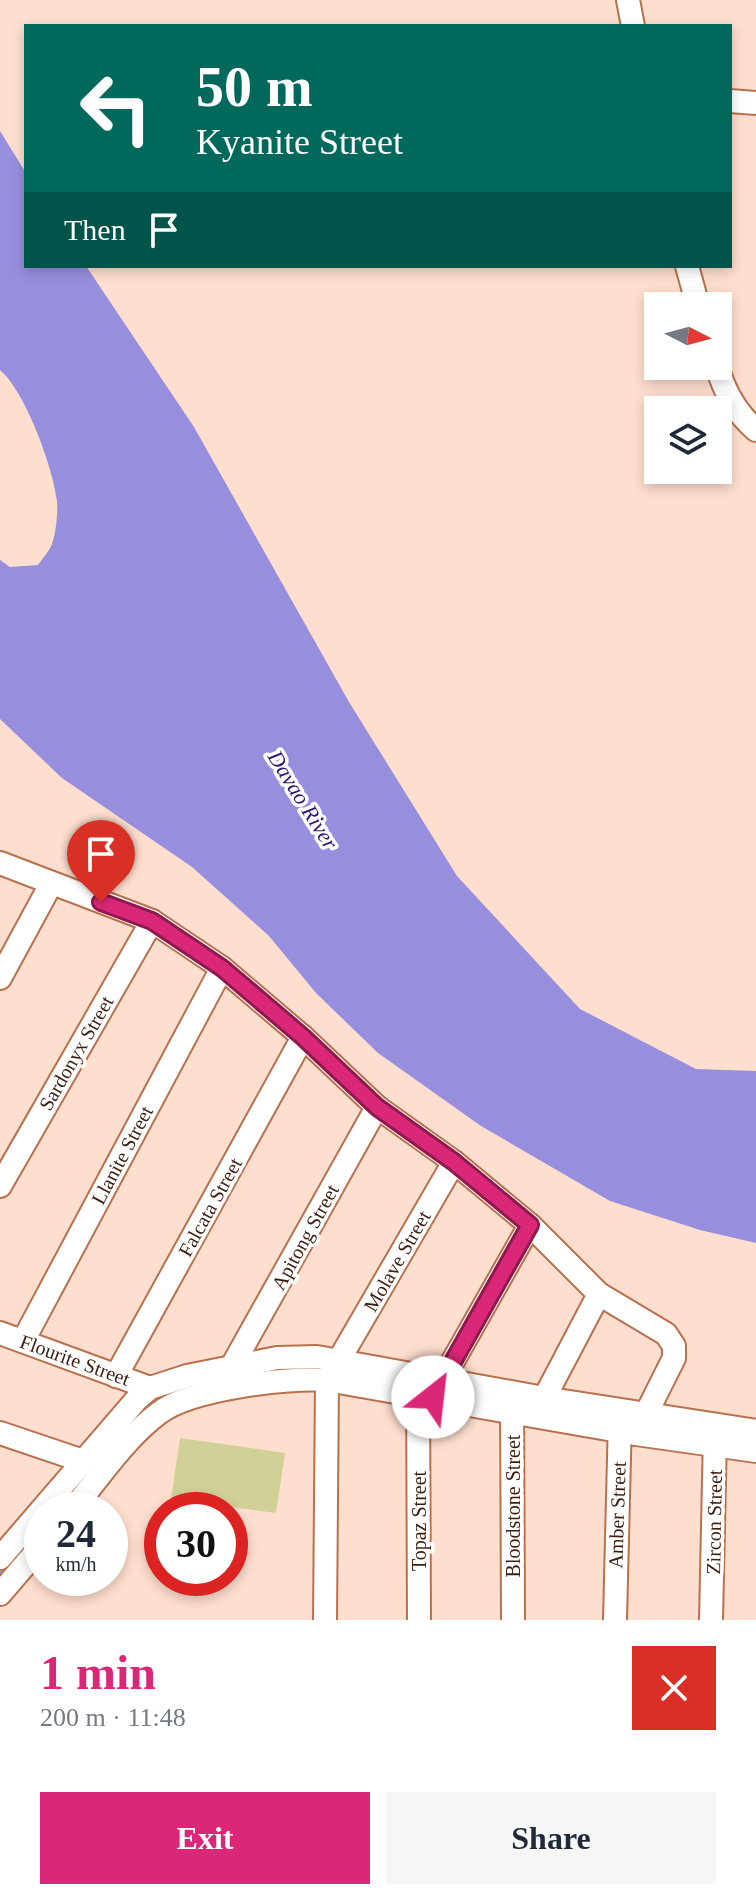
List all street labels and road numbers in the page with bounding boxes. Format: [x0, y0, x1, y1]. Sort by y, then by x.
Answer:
street label: Sardonyx Street [34, 992, 119, 1115]
street label: Llanite Street [87, 1102, 157, 1208]
street label: Falcata Street [174, 1153, 246, 1260]
street label: Apitong Street [267, 1180, 344, 1294]
street label: Molave Street [359, 1206, 435, 1315]
street label: Flourite Street [17, 1330, 133, 1390]
street label: Bloodstone Street [502, 1434, 524, 1577]
street label: Amber Street [604, 1461, 630, 1569]
street label: Zircon Street [702, 1469, 726, 1575]
street label: Topaz Street [408, 1470, 431, 1571]

